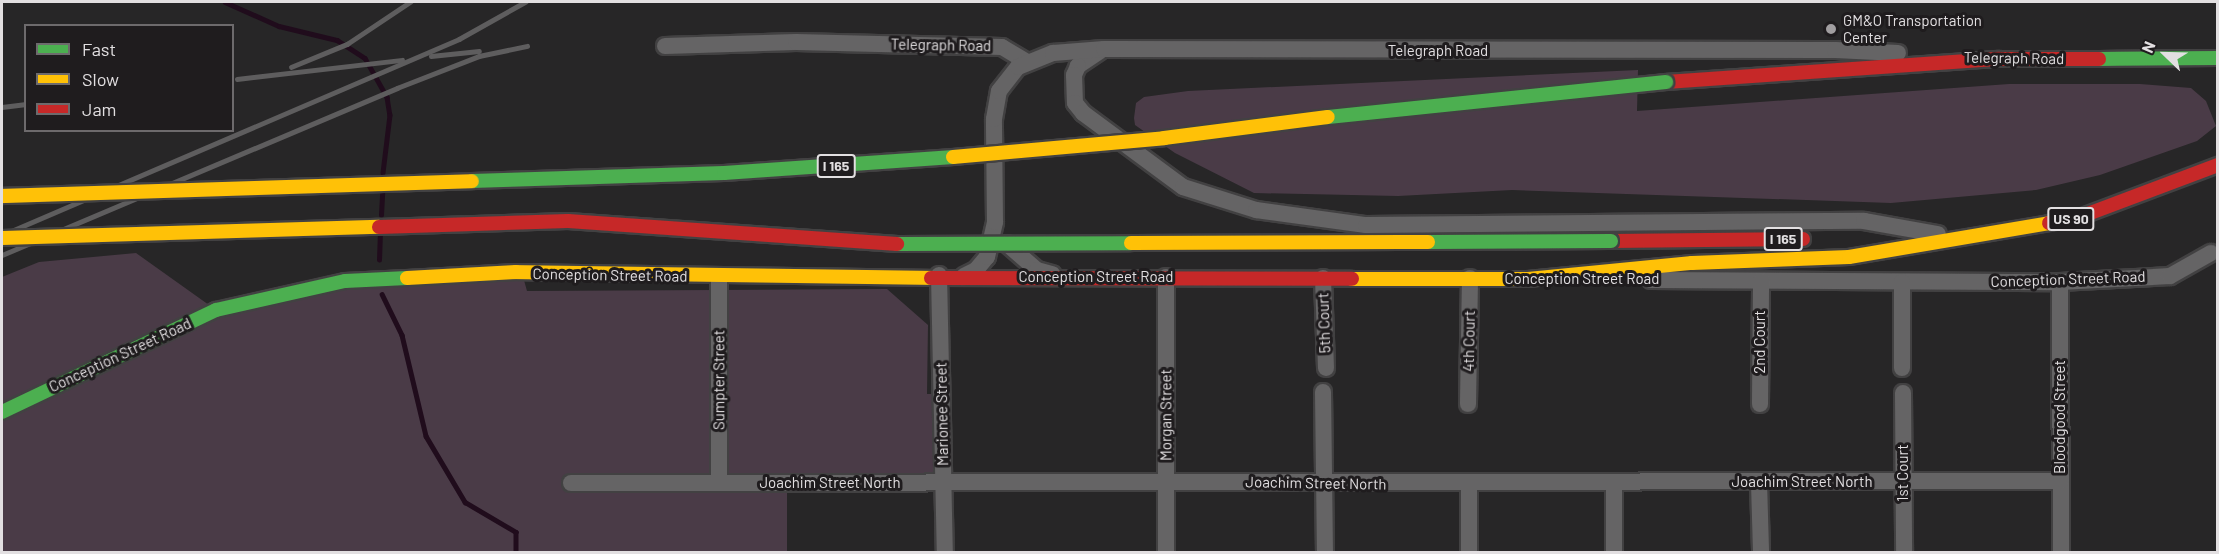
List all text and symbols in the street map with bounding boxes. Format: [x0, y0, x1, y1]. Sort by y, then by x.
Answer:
place label: GM&O Transportation Center [1843, 11, 1982, 46]
marker: GM&O Transportation Center [1824, 22, 1838, 36]
legend [24, 24, 234, 132]
north arrow [2135, 24, 2195, 84]
street label: Telegraph Road [891, 35, 991, 55]
text: Fast [82, 38, 116, 60]
text: N [2137, 38, 2159, 55]
street label: Telegraph Road [1388, 42, 1488, 60]
street label: Telegraph Road [1964, 48, 2064, 68]
text: Slow [82, 68, 119, 90]
text: Jam [82, 98, 116, 120]
road number: I 165 [816, 155, 856, 177]
road number: US 90 [2047, 208, 2095, 230]
road number: I 165 [1764, 228, 1802, 250]
street label: Conception Street Road [532, 265, 688, 285]
street label: Conception Street Road [1990, 267, 2146, 291]
street label: Conception Street Road [1019, 268, 1173, 286]
street label: Conception Street Road [1505, 270, 1659, 288]
street label: 5th Court [1314, 292, 1334, 354]
street label: 4th Court [1459, 310, 1479, 372]
street label: 2nd Court [1751, 310, 1769, 374]
street label: Conception Street Road [46, 314, 194, 396]
street label: Sumpter Street [710, 330, 728, 430]
street label: Bloodgood Street [2051, 360, 2069, 474]
street label: Marionee Street [932, 362, 952, 466]
street label: Morgan Street [1157, 369, 1175, 461]
street label: 1st Court [1894, 444, 1912, 502]
street label: Joachim Street North [1245, 473, 1387, 493]
street label: Joachim Street North [1731, 473, 1873, 491]
street label: Joachim Street North [759, 474, 901, 492]

